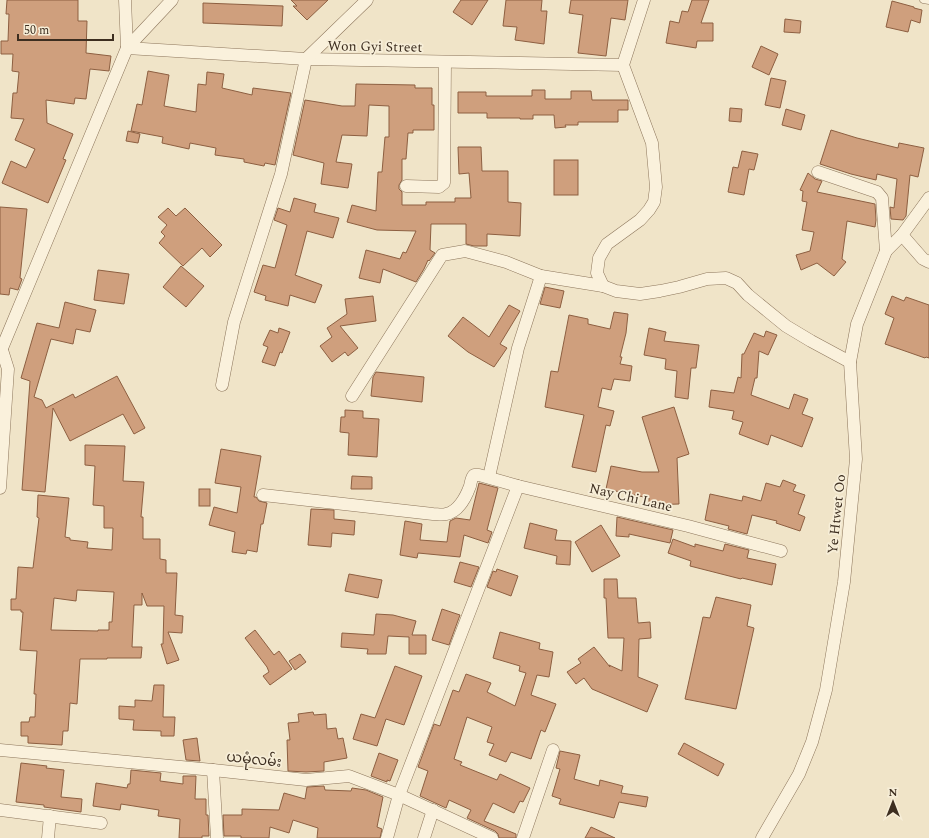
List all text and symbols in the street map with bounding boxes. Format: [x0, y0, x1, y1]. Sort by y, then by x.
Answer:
scale bar [18, 16, 113, 42]
text: 50 m [24, 21, 49, 40]
street label: Won Gyi Street [327, 35, 423, 58]
street label: Ye Htwet Oo [822, 473, 851, 555]
street label: Nay Chi Lane [587, 478, 675, 517]
street label: ယမုံလမ်း [225, 746, 283, 774]
north arrow [873, 782, 913, 822]
text: N [889, 784, 898, 801]

